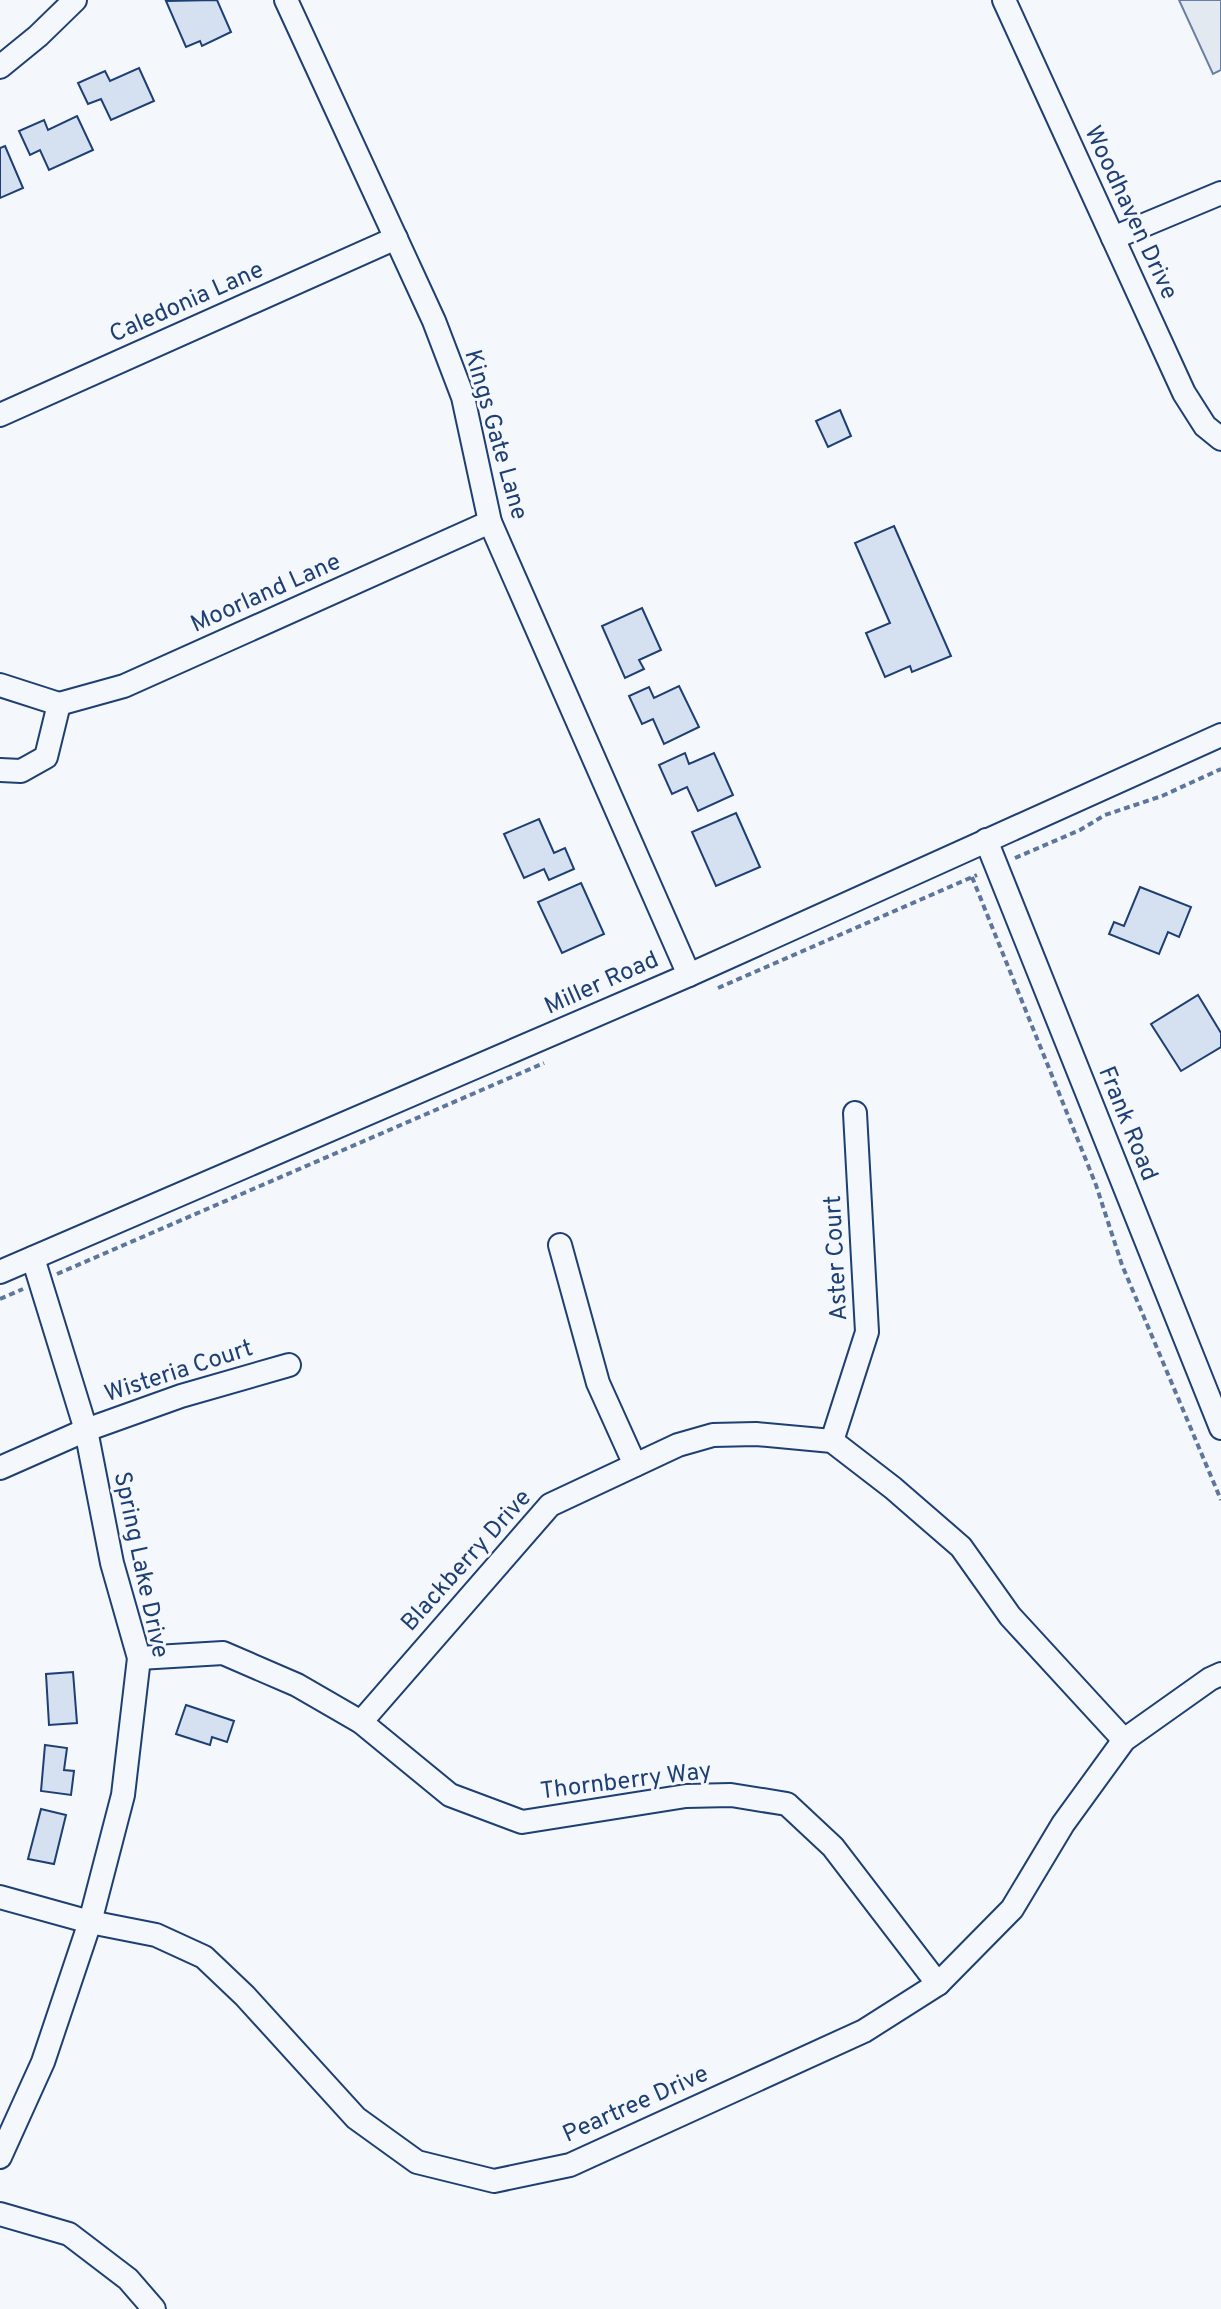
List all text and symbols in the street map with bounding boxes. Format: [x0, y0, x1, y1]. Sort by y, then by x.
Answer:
street label: Woodhaven Drive [1077, 121, 1183, 305]
street label: Caledonia Lane [105, 256, 269, 350]
street label: Kings Gate Lane [456, 347, 534, 523]
street label: Moorland Lane [186, 548, 346, 640]
street label: Miller Road [540, 946, 664, 1022]
street label: Frank Road [1090, 1062, 1164, 1186]
street label: Aster Court [819, 1194, 855, 1322]
street label: Wisteria Court [101, 1334, 257, 1410]
street label: Spring Lake Drive [106, 1469, 174, 1661]
street label: Blackberry Drive [395, 1484, 539, 1638]
street label: Thornberry Way [539, 1757, 713, 1807]
street label: Peartree Drive [559, 2060, 713, 2150]

